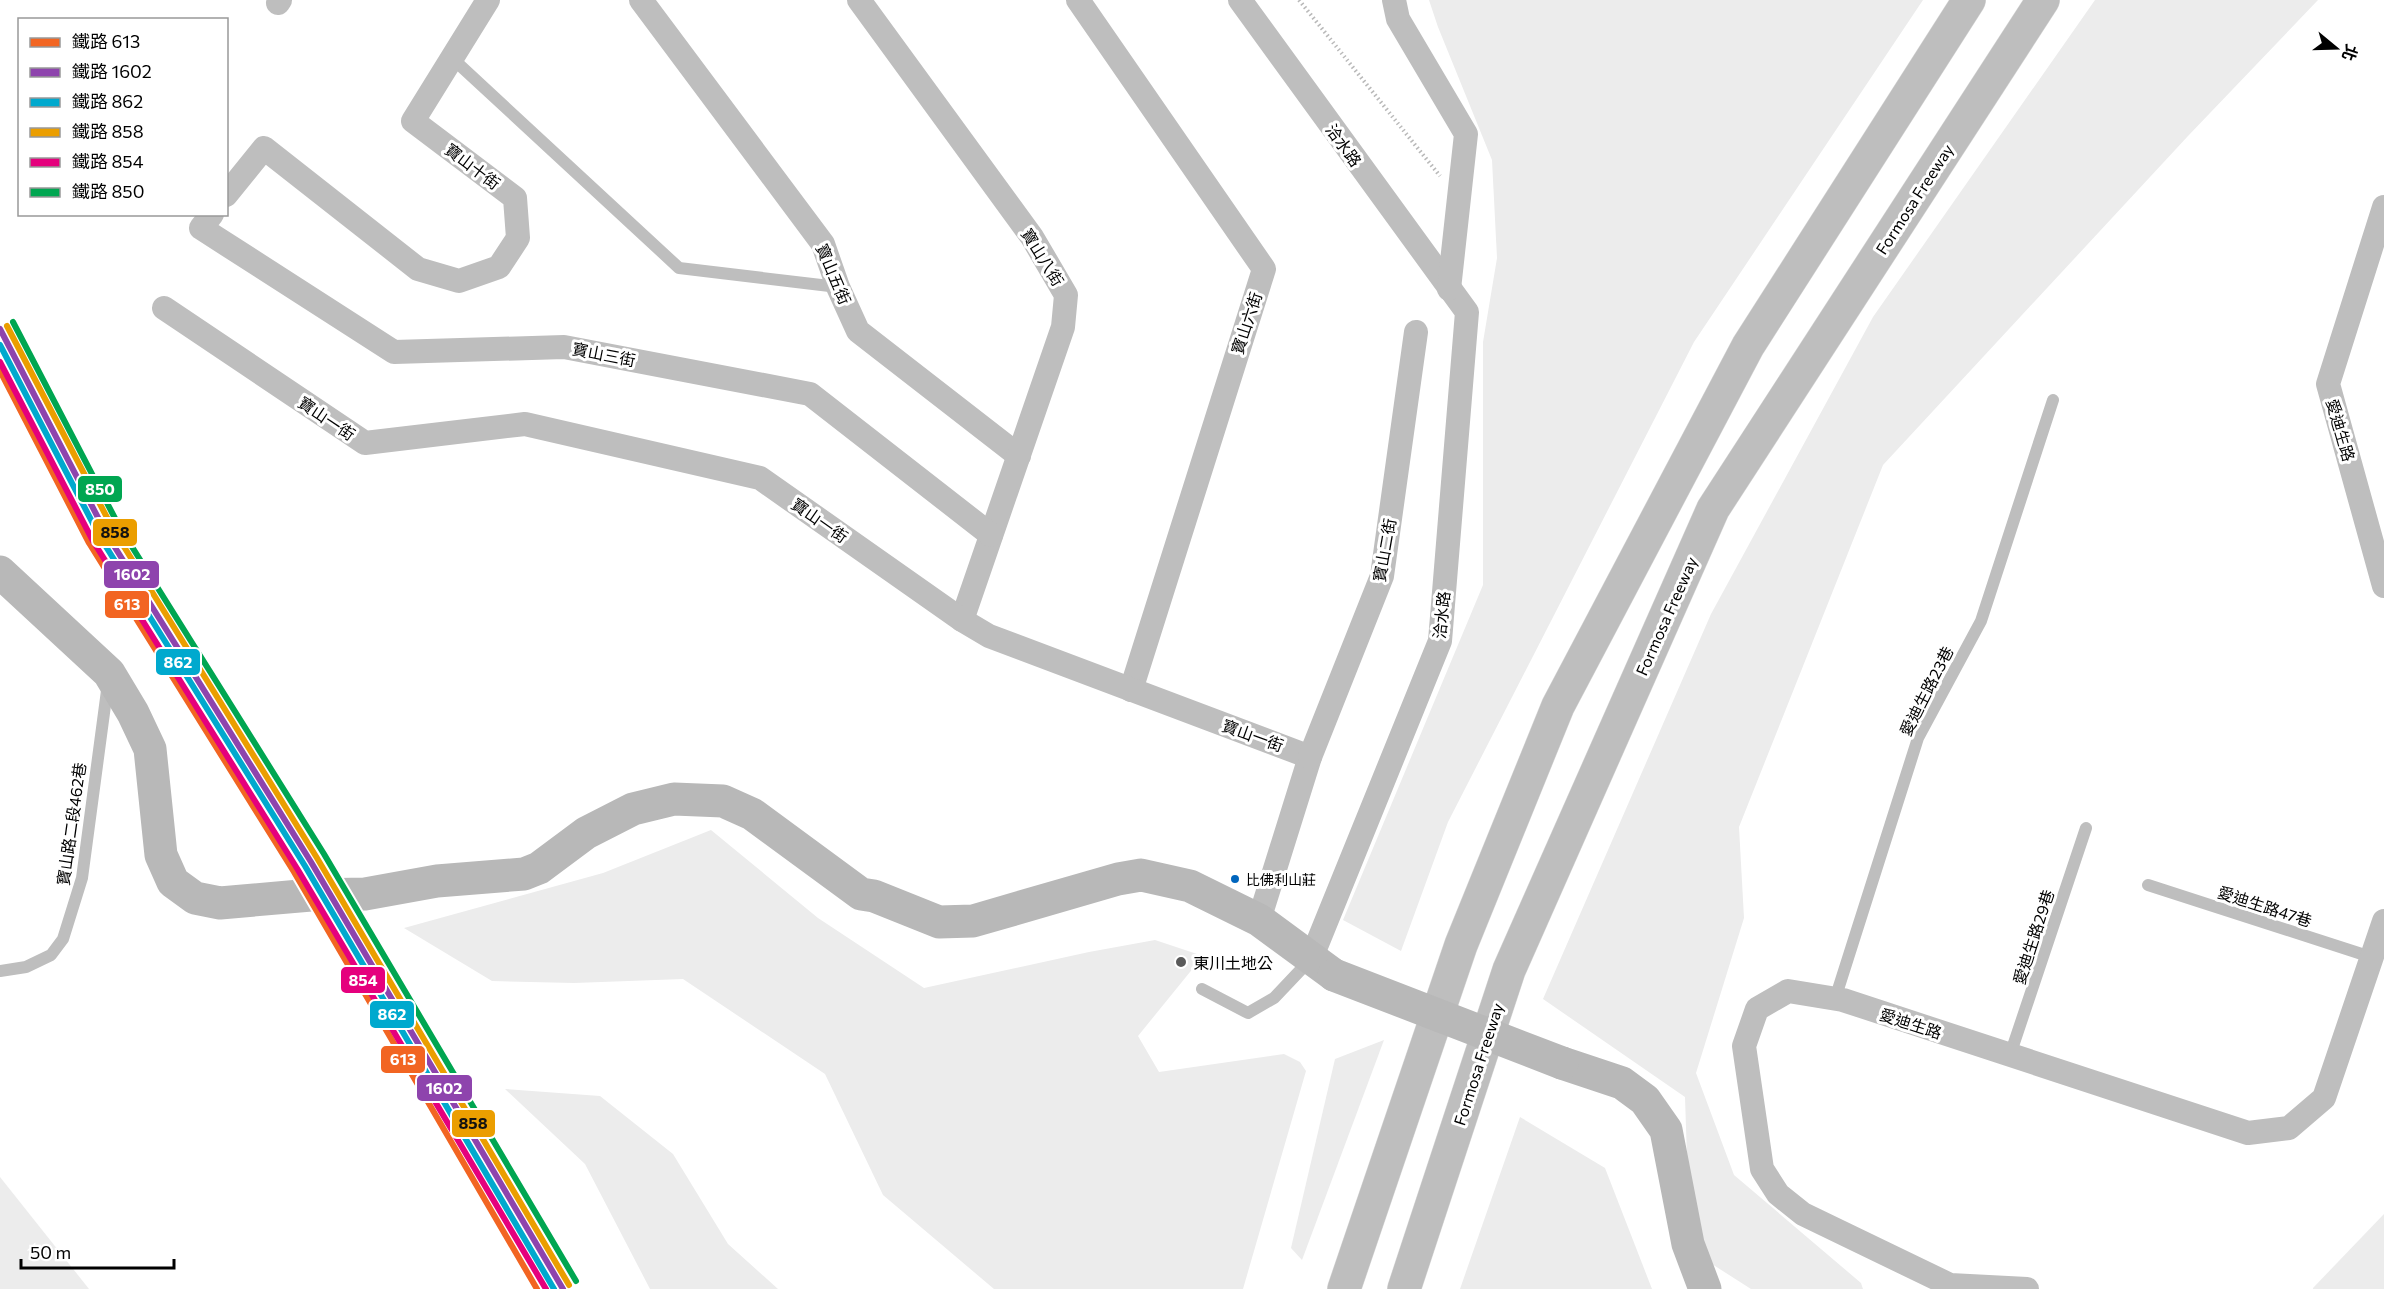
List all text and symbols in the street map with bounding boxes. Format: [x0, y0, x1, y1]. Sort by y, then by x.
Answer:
legend [18, 18, 228, 216]
north arrow [2306, 18, 2366, 78]
text: 鐵路 613 [72, 30, 140, 52]
text: 北 [2339, 42, 2362, 64]
text: 鐵路 1602 [72, 60, 152, 82]
text: 鐵路 862 [72, 90, 143, 112]
text: 鐵路 858 [72, 120, 144, 142]
street label: 洽水路 [1322, 120, 1366, 170]
street label: 寶山十街 [442, 139, 504, 193]
street label: Formosa Freeway [1871, 140, 1957, 258]
text: 鐵路 854 [72, 150, 144, 172]
text: 鐵路 850 [72, 180, 144, 202]
street label: 寶山八街 [1018, 225, 1068, 289]
street label: 寶山五街 [813, 241, 855, 307]
street label: 寶山六街 [1227, 290, 1265, 356]
street label: 寶山三街 [571, 339, 637, 369]
street label: 寶山一街 [295, 392, 359, 444]
street label: 愛迪生路 [2323, 397, 2359, 463]
line badge: 850 [77, 475, 123, 503]
text: 850 [85, 479, 115, 498]
street label: 寶山一街 [788, 494, 852, 546]
street label: 寶山二街 [1369, 517, 1399, 583]
line badge: 858 [92, 518, 138, 547]
text: 858 [100, 522, 130, 541]
street label: Formosa Freeway [1631, 554, 1701, 678]
line badge: 1602 [103, 560, 160, 589]
text: 1602 [114, 564, 150, 583]
line badge: 613 [104, 590, 150, 619]
street label: 洽水路 [1429, 590, 1453, 640]
text: 613 [114, 594, 140, 613]
street label: 愛迪生路23巷 [1895, 643, 1957, 739]
line badge: 862 [155, 648, 201, 676]
text: 862 [164, 652, 192, 671]
street label: 寶山一街 [1220, 715, 1286, 755]
street label: 寶山路二段462巷 [53, 761, 89, 887]
place label: 比佛利山莊 [1246, 871, 1316, 888]
marker: 比佛利山莊 [1229, 873, 1241, 885]
street label: 愛迪生路47巷 [2216, 882, 2314, 930]
street label: 愛迪生路29巷 [2009, 887, 2057, 987]
place label: 東川土地公 [1193, 953, 1273, 972]
marker: 東川土地公 [1174, 955, 1188, 969]
line badge: 854 [340, 966, 386, 994]
text: 854 [348, 970, 378, 989]
line badge: 862 [369, 1000, 415, 1029]
street label: Formosa Freeway [1449, 1000, 1507, 1128]
text: 862 [378, 1004, 406, 1023]
street label: 愛迪生路 [1878, 1004, 1944, 1042]
line badge: 613 [380, 1045, 426, 1074]
text: 613 [390, 1049, 416, 1068]
line badge: 1602 [416, 1074, 473, 1102]
text: 1602 [426, 1078, 462, 1097]
line badge: 858 [451, 1109, 496, 1138]
text: 858 [458, 1113, 488, 1132]
scale bar [21, 1232, 174, 1270]
text: 50 m [30, 1241, 71, 1263]

